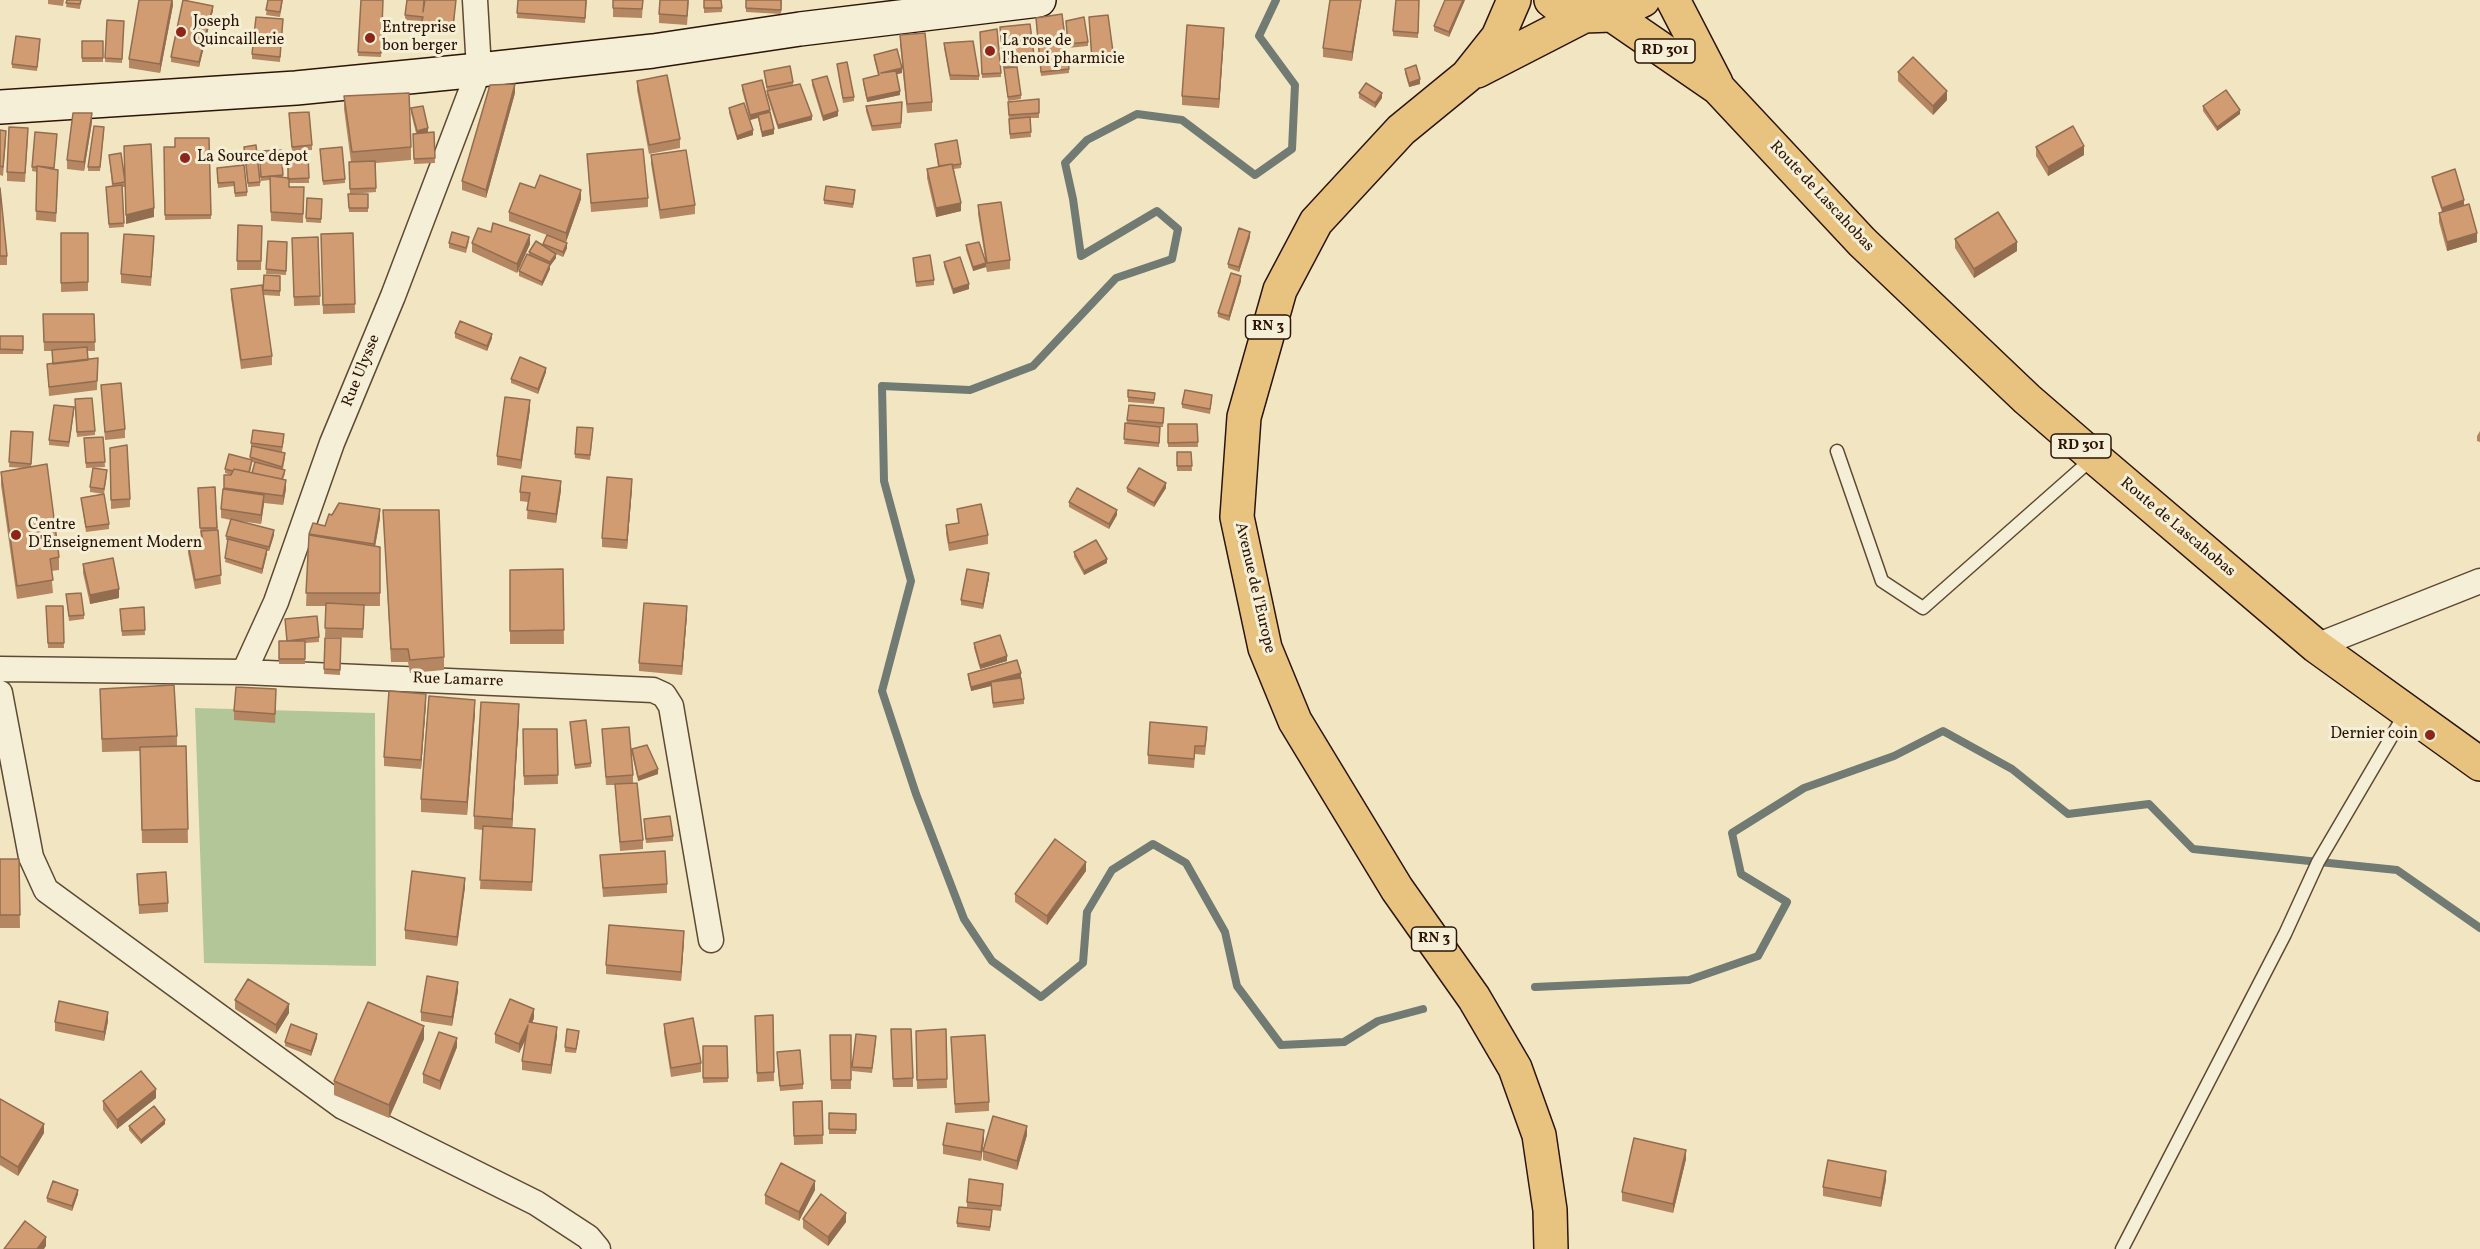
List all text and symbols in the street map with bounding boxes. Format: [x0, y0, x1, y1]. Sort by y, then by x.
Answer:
place label: Joseph Quincaillerie [193, 13, 284, 51]
place label: Entreprise bon berger [382, 19, 458, 57]
marker: Joseph Quincaillerie [174, 25, 188, 39]
marker: Entreprise bon berger [363, 31, 377, 45]
place label: La rose de l'henoi pharmicie [1002, 32, 1125, 70]
road number: RD 301 [1635, 39, 1695, 63]
marker: La rose de l'henoi pharmicie [983, 44, 997, 58]
street label: Route de Lascahobas [1765, 138, 1877, 256]
place label: La Source depot [197, 148, 308, 168]
marker: La Source depot [178, 151, 192, 165]
road number: RN 3 [1246, 315, 1290, 339]
street label: Rue Ulysse [339, 332, 385, 410]
road number: RD 301 [2051, 434, 2111, 458]
street label: Route de Lascahobas [2115, 474, 2239, 582]
place label: Centre D'Enseignement Modern [28, 516, 202, 554]
street label: Avenue de l'Europe [1230, 521, 1278, 655]
marker: Centre D'Enseignement Modern [9, 528, 23, 542]
street label: Rue Lamarre [412, 670, 504, 692]
place label: Dernier coin [2330, 725, 2418, 745]
marker: Dernier coin [2423, 728, 2437, 742]
road number: RN 3 [1412, 927, 1456, 951]

